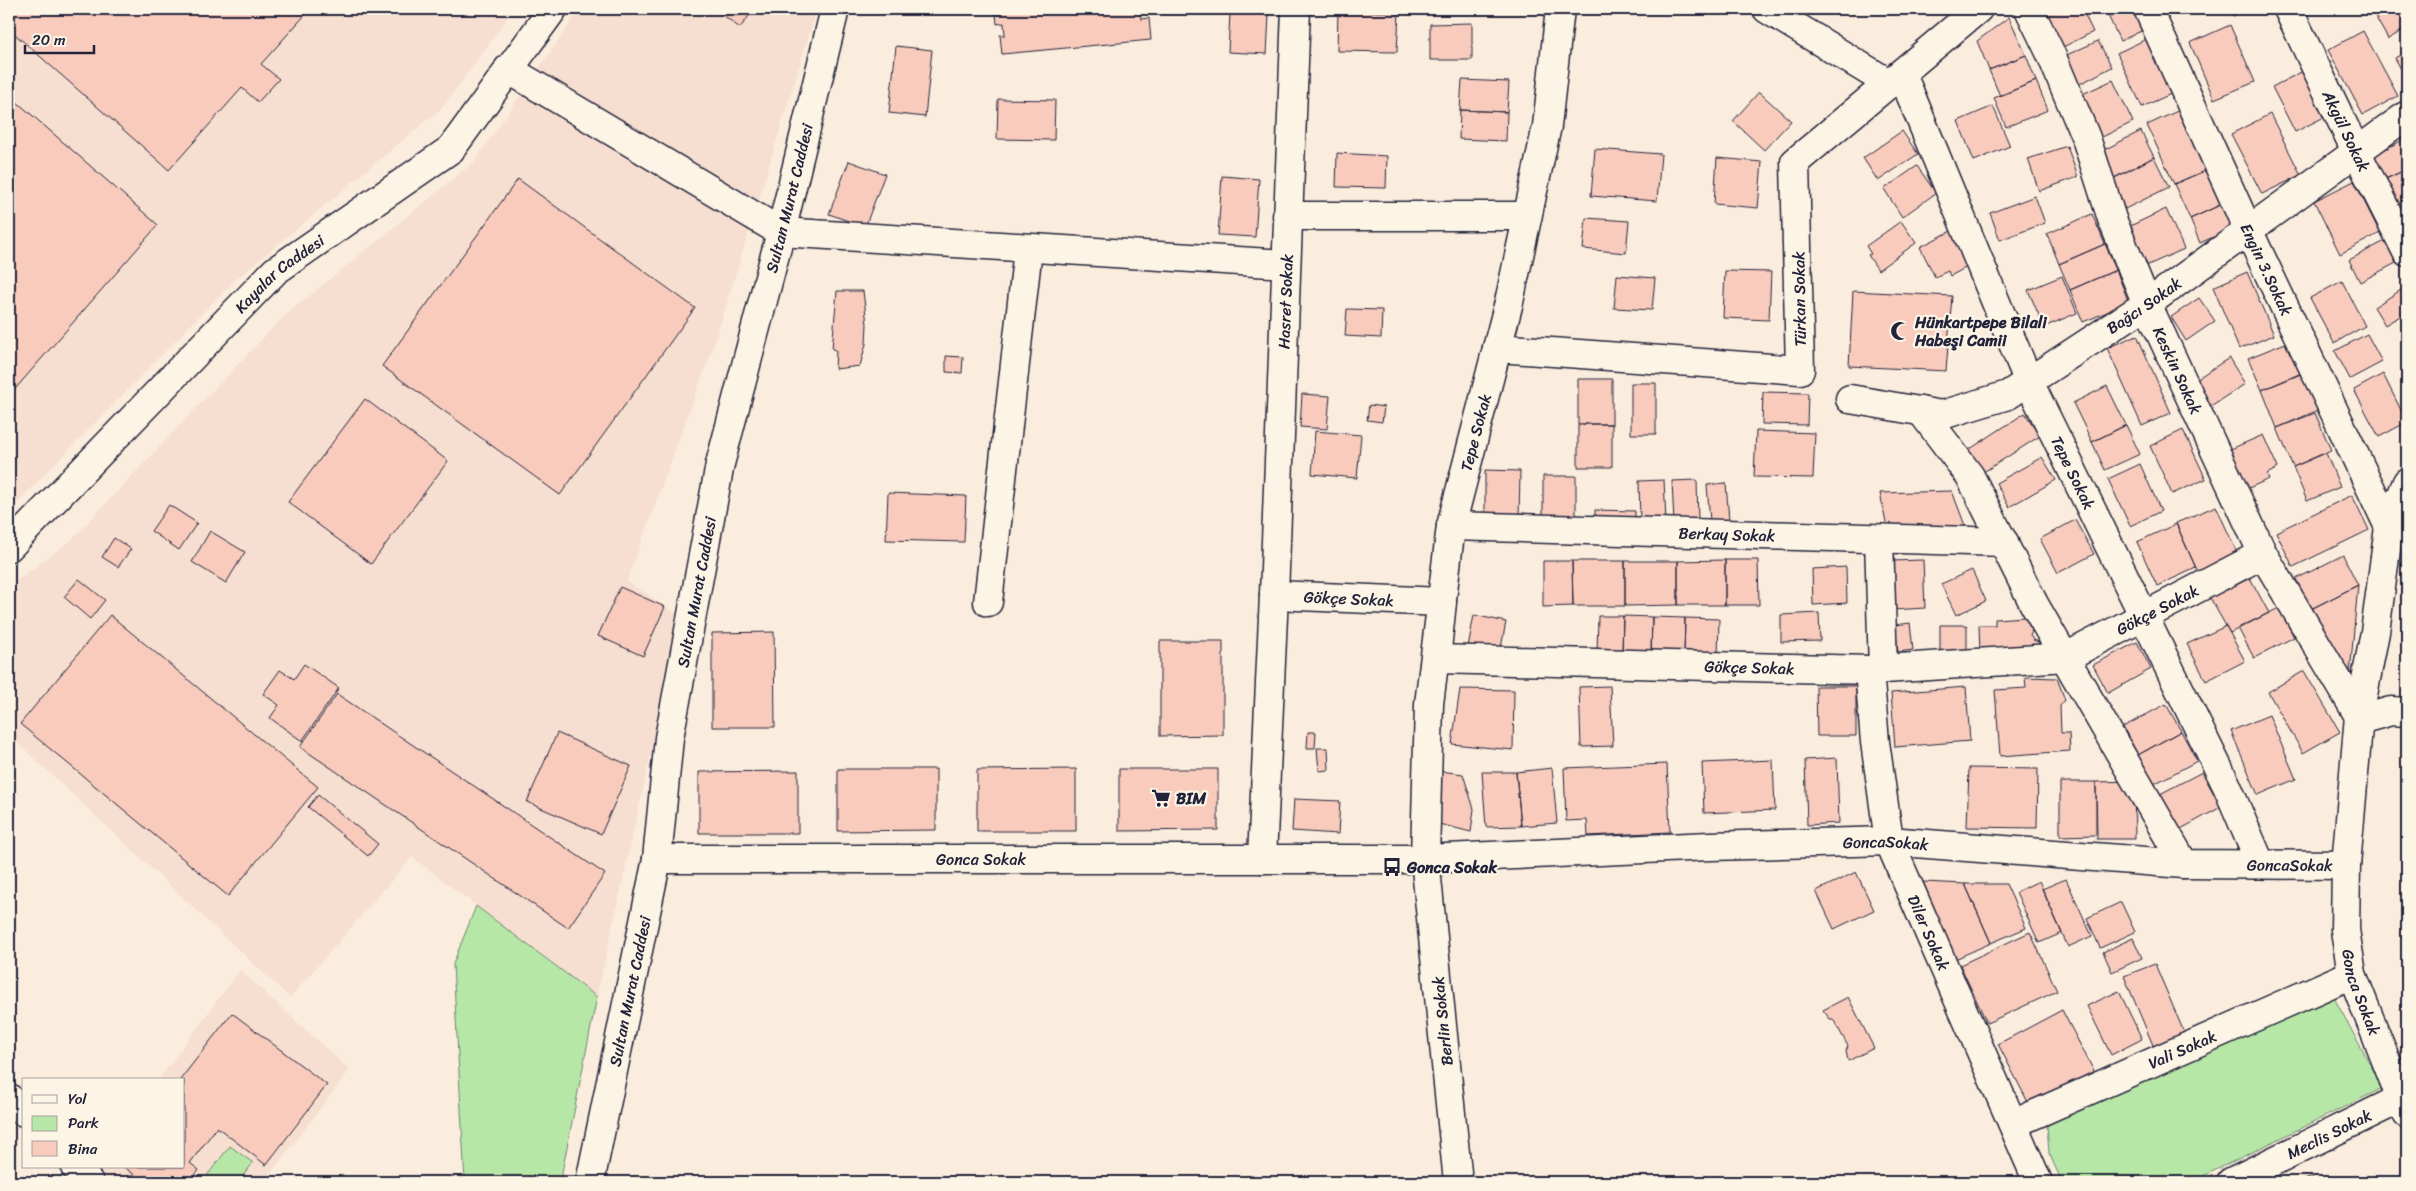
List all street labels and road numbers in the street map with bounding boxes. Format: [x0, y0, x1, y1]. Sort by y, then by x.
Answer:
street label: Akgül Sokak [2313, 84, 2378, 177]
street label: Sultan Murat Caddesi [757, 120, 822, 276]
street label: Engin 3.Sokak [2232, 218, 2301, 321]
street label: Kayalar Caddesi [227, 226, 331, 320]
street label: Türkan Sokak [1784, 251, 1815, 347]
street label: Hasret Sokak [1269, 253, 1302, 350]
street label: Bağcı Sokak [2100, 269, 2188, 342]
street label: Keskin Sokak [2144, 322, 2210, 420]
street label: Tepe Sokak [1452, 390, 1500, 474]
street label: Tepe Sokak [2042, 431, 2103, 515]
street label: Sultan Murat Caddesi [668, 514, 725, 670]
street label: Berkay Sokak [1678, 519, 1776, 550]
street label: Gökçe Sokak [2111, 576, 2204, 643]
street label: Gökçe Sokak [1303, 582, 1395, 615]
street label: Gökçe Sokak [1704, 652, 1795, 683]
street label: GoncaSokak [1842, 827, 1930, 859]
street label: Gonca Sokak [936, 845, 1026, 874]
street label: GoncaSokak [2247, 850, 2333, 880]
street label: Diler Sokak [1899, 890, 1958, 976]
street label: Sultan Murat Caddesi [600, 913, 660, 1069]
street label: Gonca Sokak [2333, 947, 2389, 1040]
street label: Berlin Sokak [1423, 974, 1462, 1067]
street label: Vali Sokak [2143, 1022, 2221, 1078]
street label: Meclis Sokak [2281, 1101, 2377, 1168]

